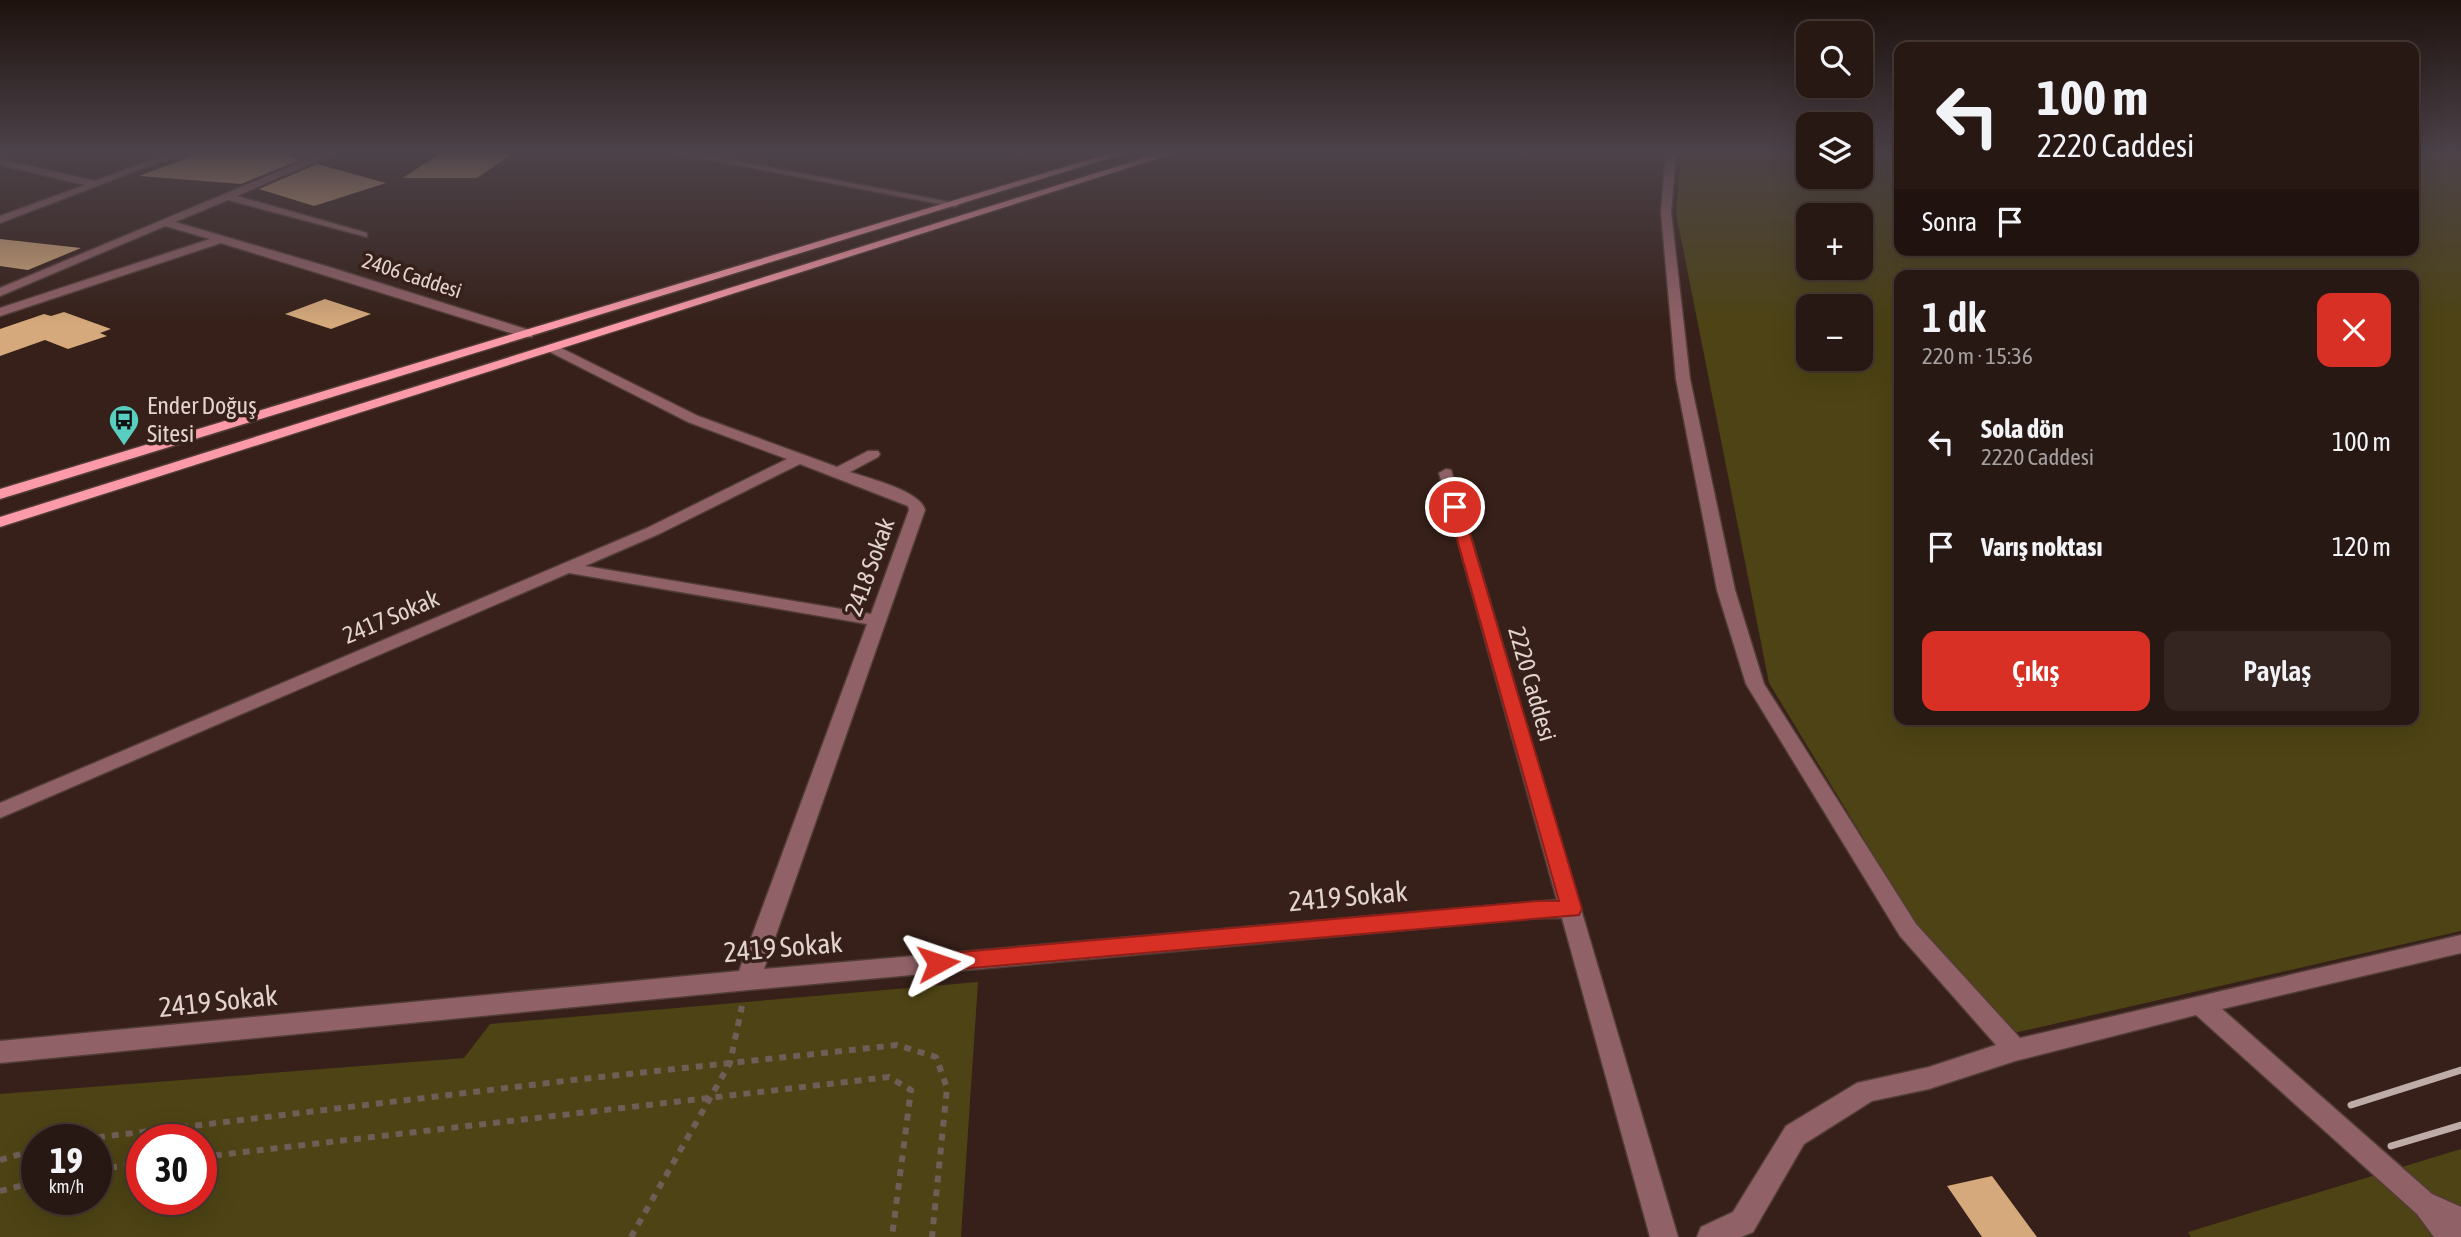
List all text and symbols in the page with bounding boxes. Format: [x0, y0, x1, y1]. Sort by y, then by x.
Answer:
map controls [1796, 21, 1873, 371]
button: search [1796, 21, 1873, 98]
text: 100 m [2037, 69, 2148, 125]
icon: left [1922, 70, 2013, 161]
button: layers [1796, 112, 1873, 189]
text: 2220 Caddesi [2037, 127, 2194, 164]
button: + [1796, 203, 1873, 280]
icon: arrive [1991, 203, 2029, 241]
text: Sonra [1922, 207, 1977, 237]
street label: 2406 Caddesi [359, 248, 465, 302]
text: 1 dk [1922, 293, 1986, 341]
button: close [2317, 293, 2391, 367]
button: − [1796, 294, 1873, 371]
text: 220 m · 15:36 [1922, 343, 2033, 369]
place label: Ender Doğuş Sitesi [147, 392, 257, 447]
bus stop icon: Ender Doğuş Sitesi [107, 403, 141, 447]
text: Sola dön [1981, 414, 2064, 444]
icon: left [1922, 423, 1960, 461]
text: 100 m [2332, 427, 2391, 457]
text: 2220 Caddesi [1981, 444, 2094, 470]
pin [1425, 477, 1485, 537]
icon: arrive [1436, 488, 1474, 526]
street label: 2418 Sokak [839, 514, 900, 619]
icon: arrive [1922, 528, 1960, 566]
text: Varış noktası [1981, 532, 2102, 562]
text: 120 m [2332, 532, 2391, 562]
street label: 2417 Sokak [339, 584, 443, 649]
street label: 2220 Caddesi [1503, 623, 1562, 744]
button: Çıkış [1922, 631, 2150, 711]
button: Paylaş [2164, 631, 2391, 711]
street label: 2419 Sokak [1287, 875, 1409, 917]
street label: 2419 Sokak [722, 926, 844, 968]
position arrow [901, 926, 975, 1000]
street label: 2419 Sokak [157, 979, 279, 1023]
speed limit sign: 30 [126, 1124, 217, 1215]
text: 19 [50, 1140, 83, 1180]
text: km/h [49, 1176, 84, 1197]

